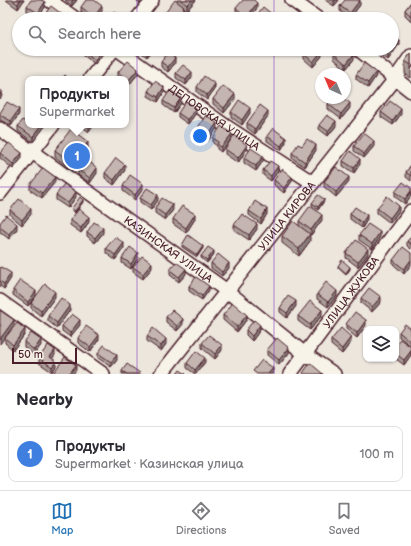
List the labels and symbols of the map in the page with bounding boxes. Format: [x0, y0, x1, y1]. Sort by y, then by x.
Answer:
north arrow [315, 68, 351, 104]
street label: ДЕПОВСКАЯ УЛИЦА [166, 82, 262, 154]
your location [190, 126, 210, 146]
pin: 1 [64, 141, 90, 171]
street label: УЛИЦА КИРОВА [256, 179, 318, 253]
street label: КАЗИНСКАЯ УЛИЦА [121, 214, 215, 286]
street label: УЛИЦА ЖУКОВА [320, 254, 382, 331]
scale bar [12, 346, 77, 365]

